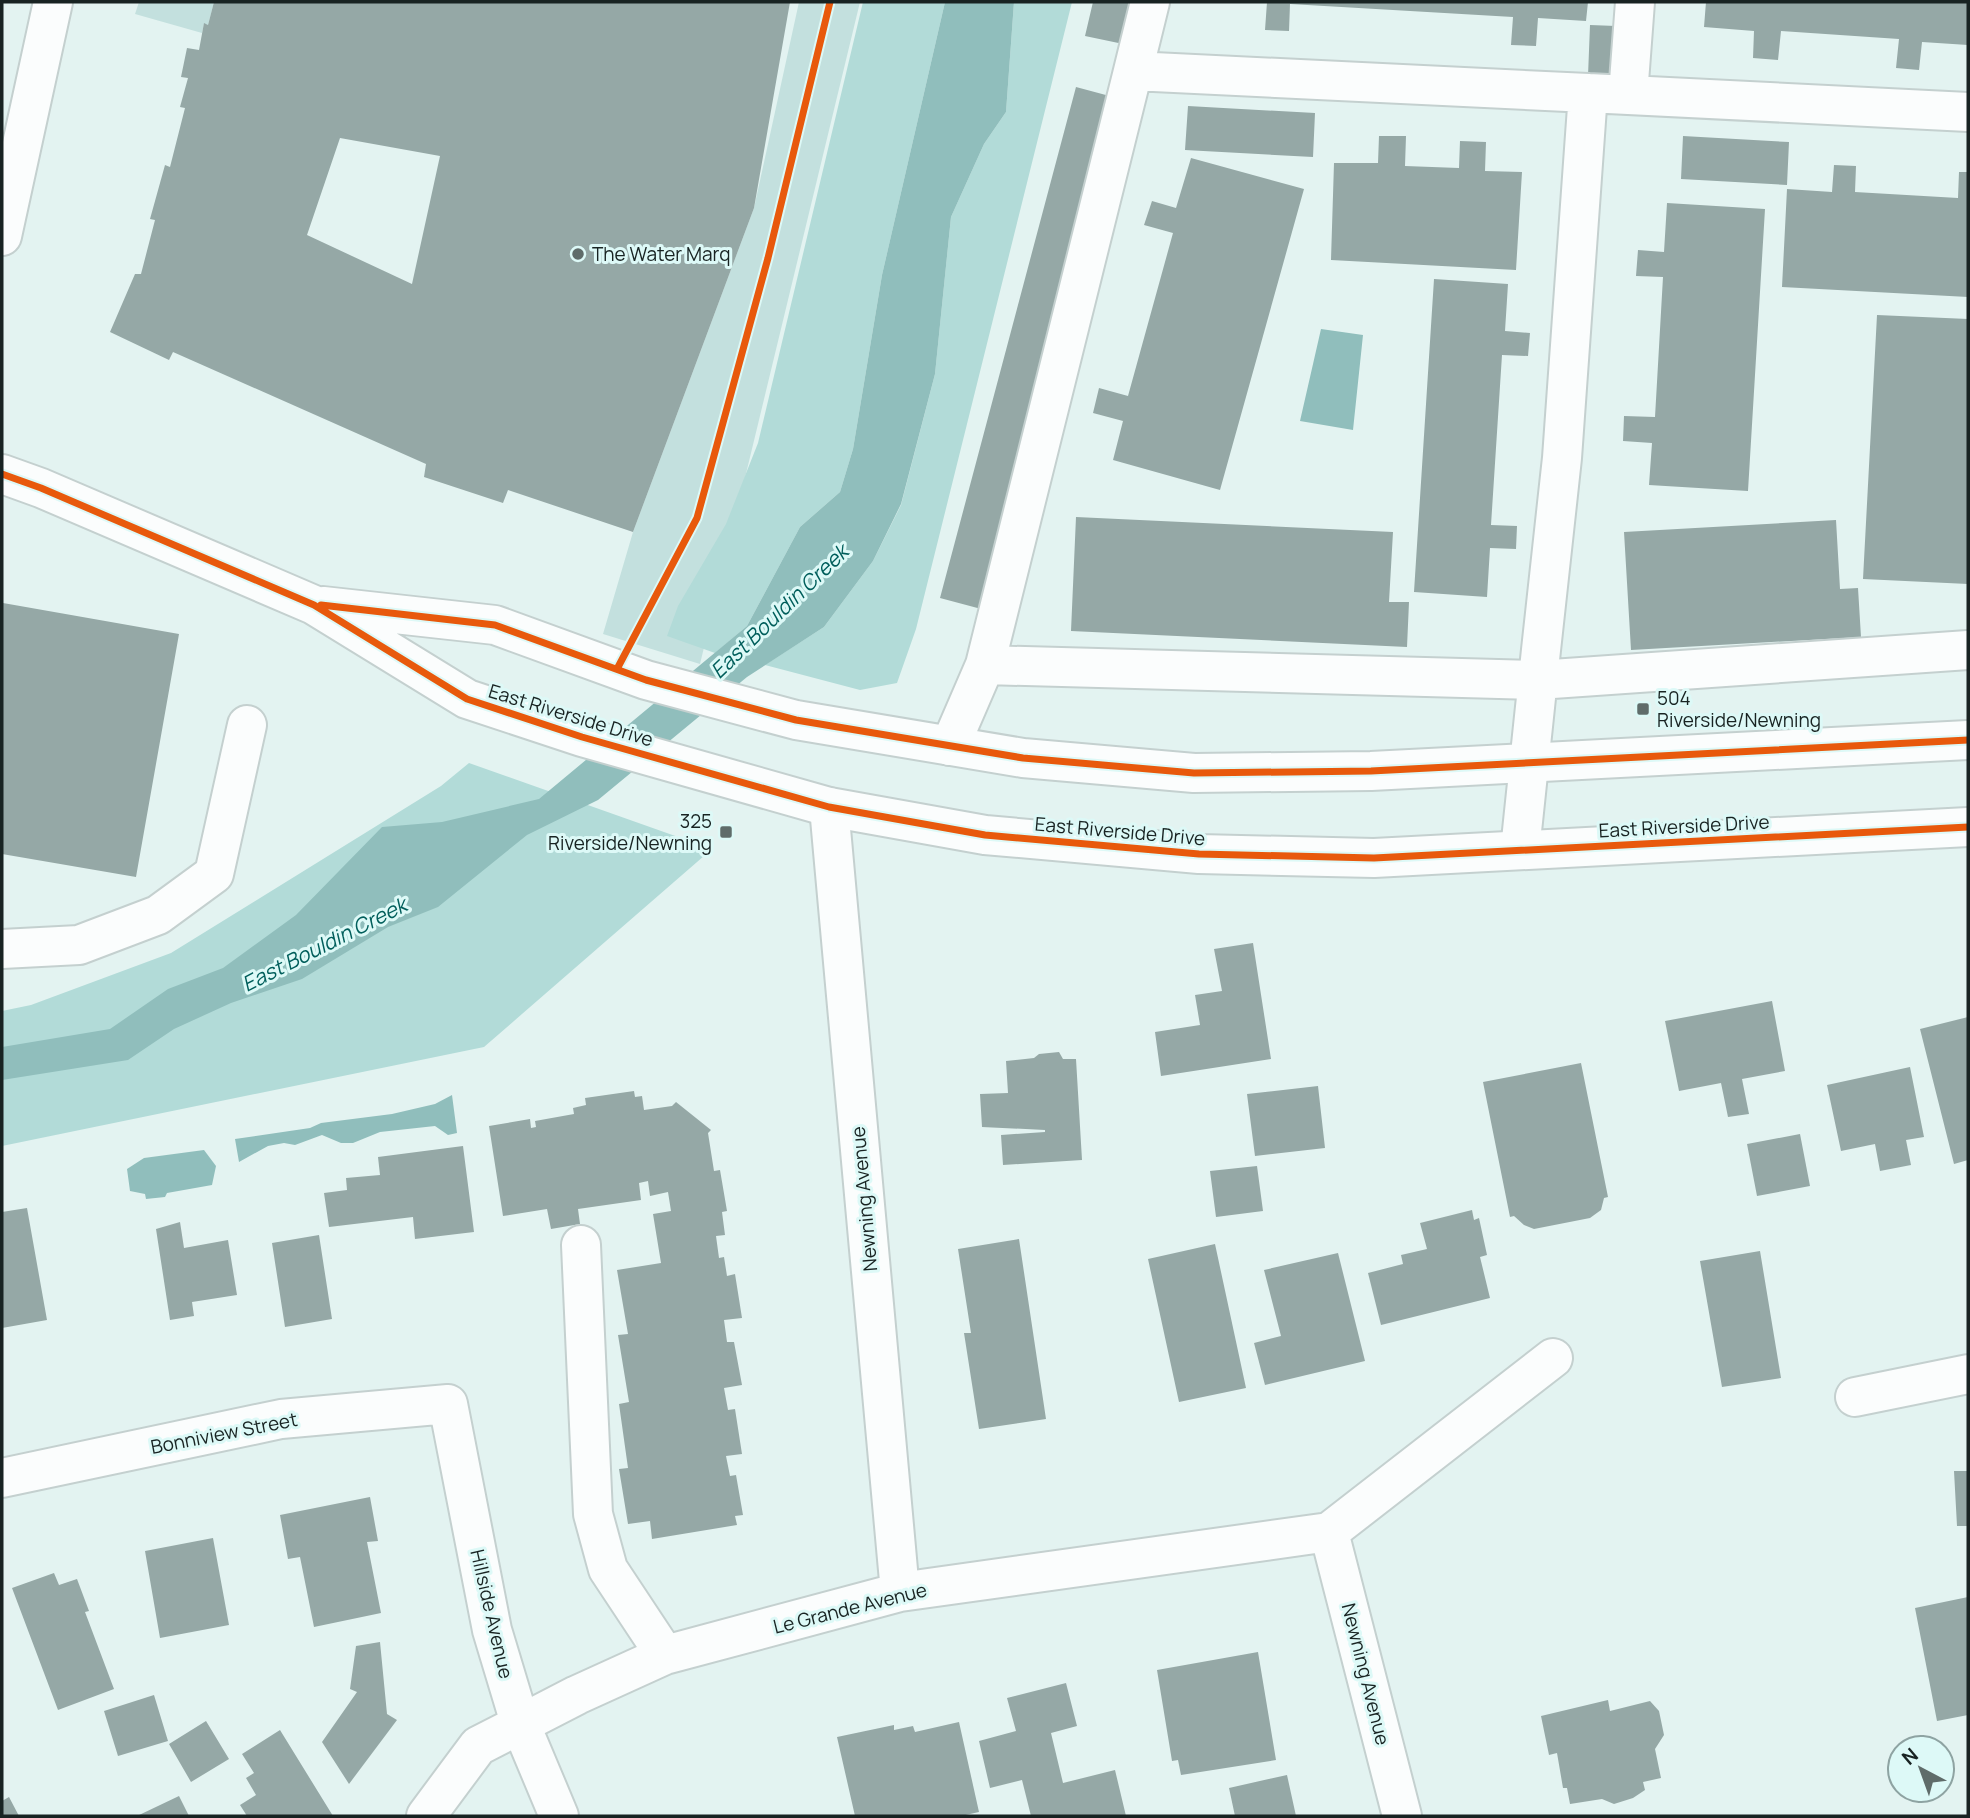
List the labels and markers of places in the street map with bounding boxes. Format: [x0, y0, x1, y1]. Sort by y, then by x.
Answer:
place label: The Water Marq [592, 241, 731, 267]
marker: The Water Marq [570, 246, 586, 262]
place label: 504 Riverside/Newning [1657, 685, 1821, 733]
marker: 504 Riverside/Newning [1635, 701, 1651, 717]
place label: 325 Riverside/Newning [548, 808, 712, 856]
marker: 325 Riverside/Newning [718, 824, 734, 840]

